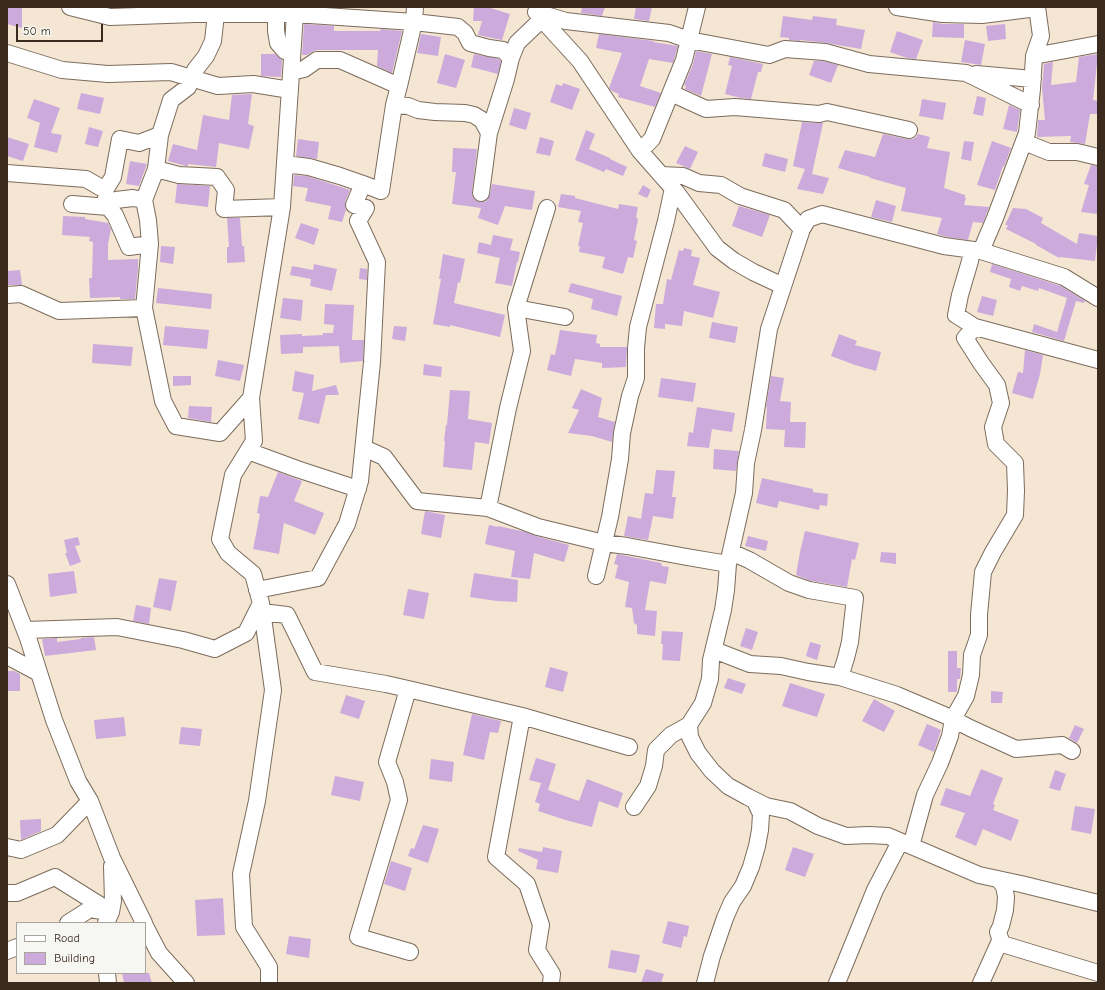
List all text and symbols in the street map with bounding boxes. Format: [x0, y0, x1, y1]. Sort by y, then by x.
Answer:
scale bar [18, 16, 105, 42]
text: 50 m [23, 24, 51, 38]
legend [16, 922, 146, 974]
text: Road [54, 931, 80, 945]
text: Building [54, 951, 95, 965]

